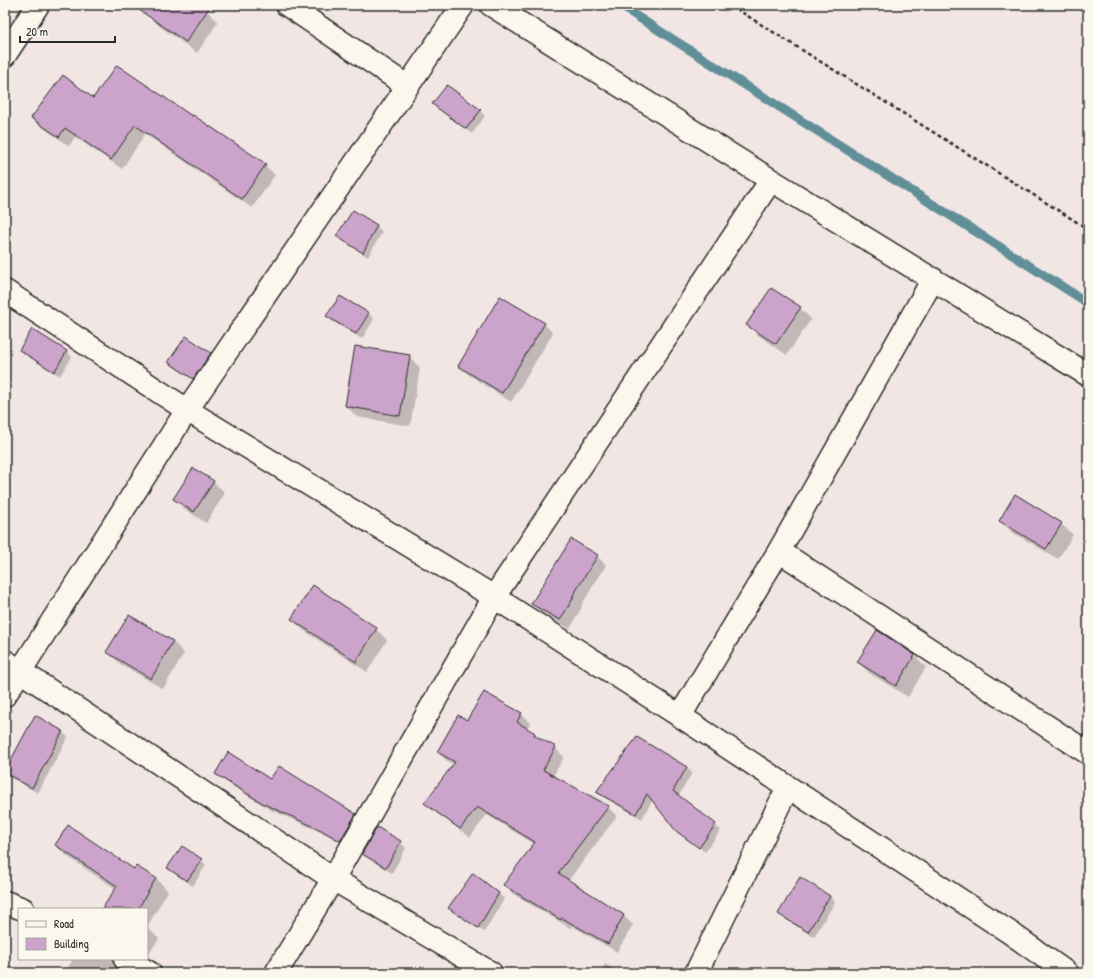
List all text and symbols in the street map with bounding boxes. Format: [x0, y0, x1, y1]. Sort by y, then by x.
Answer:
scale bar [20, 18, 115, 44]
text: 20 m [26, 23, 48, 40]
legend [18, 908, 148, 960]
text: Road [54, 915, 74, 932]
text: Building [54, 935, 89, 952]

